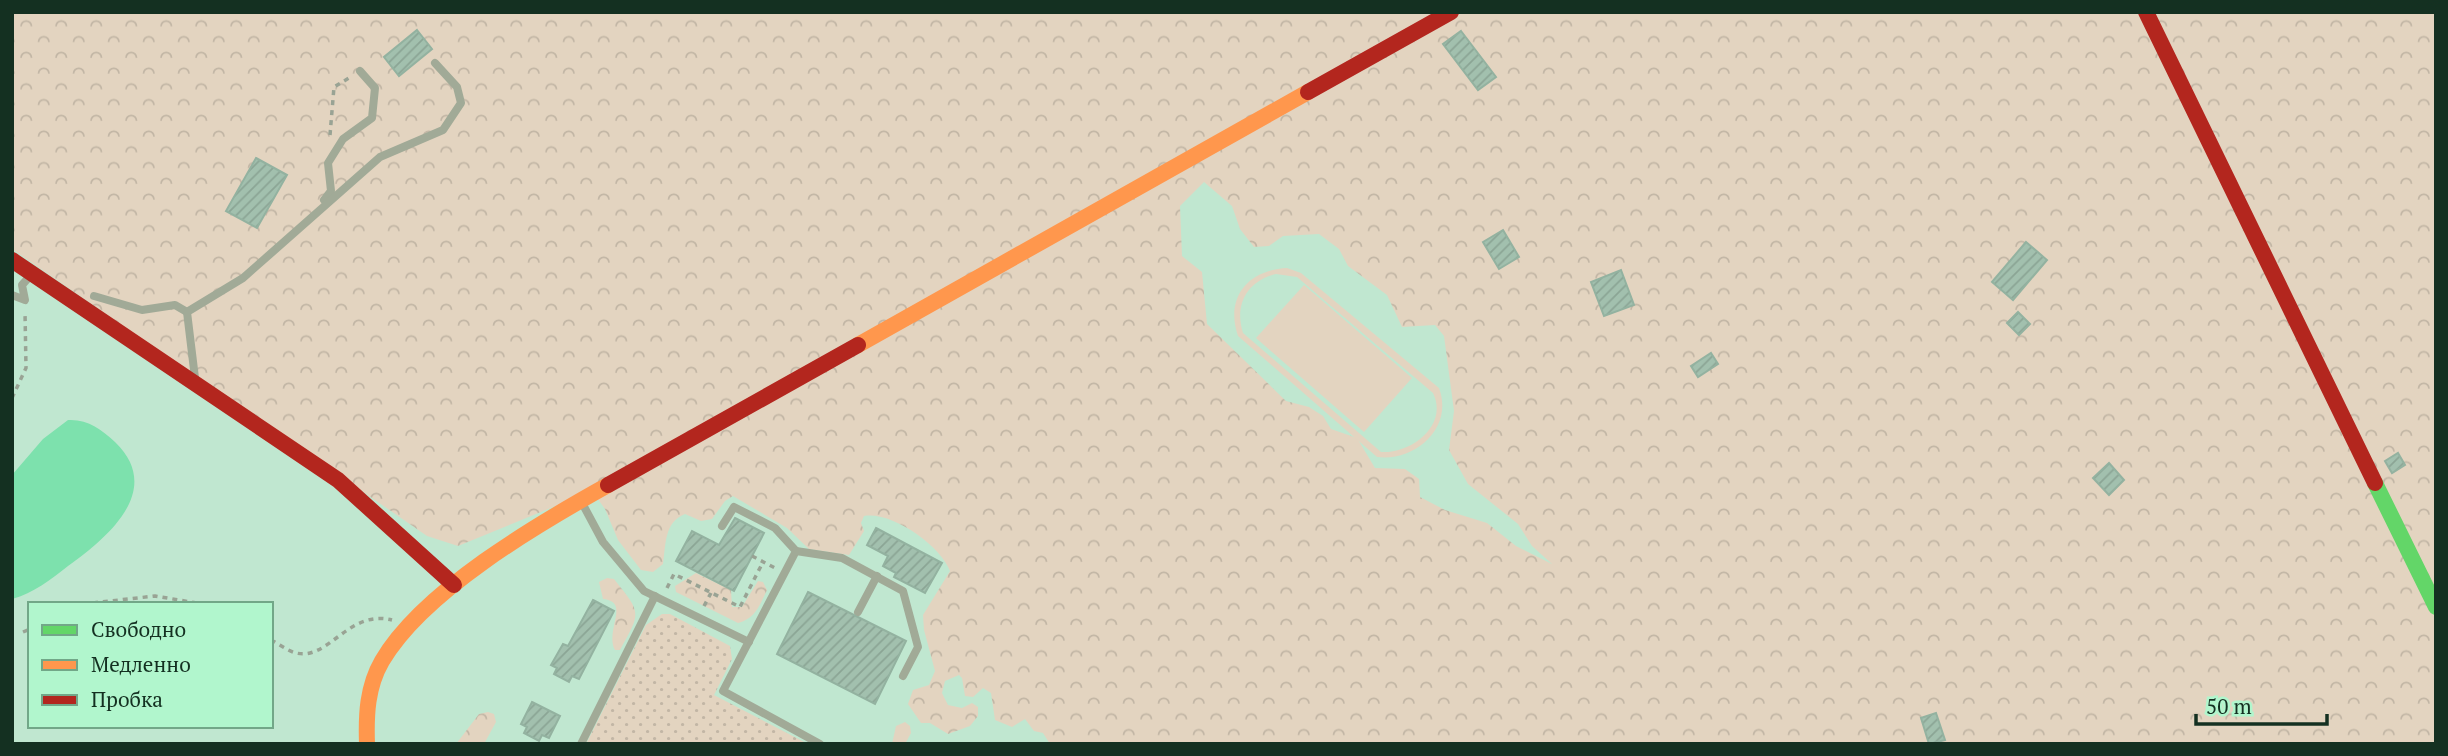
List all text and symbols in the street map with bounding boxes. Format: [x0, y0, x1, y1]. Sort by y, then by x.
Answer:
legend [28, 602, 273, 728]
text: Свободно [91, 615, 186, 643]
text: Медленно [91, 650, 191, 678]
scale bar [2196, 682, 2327, 726]
text: Пробка [91, 685, 163, 713]
text: 50 m [2206, 692, 2252, 720]

